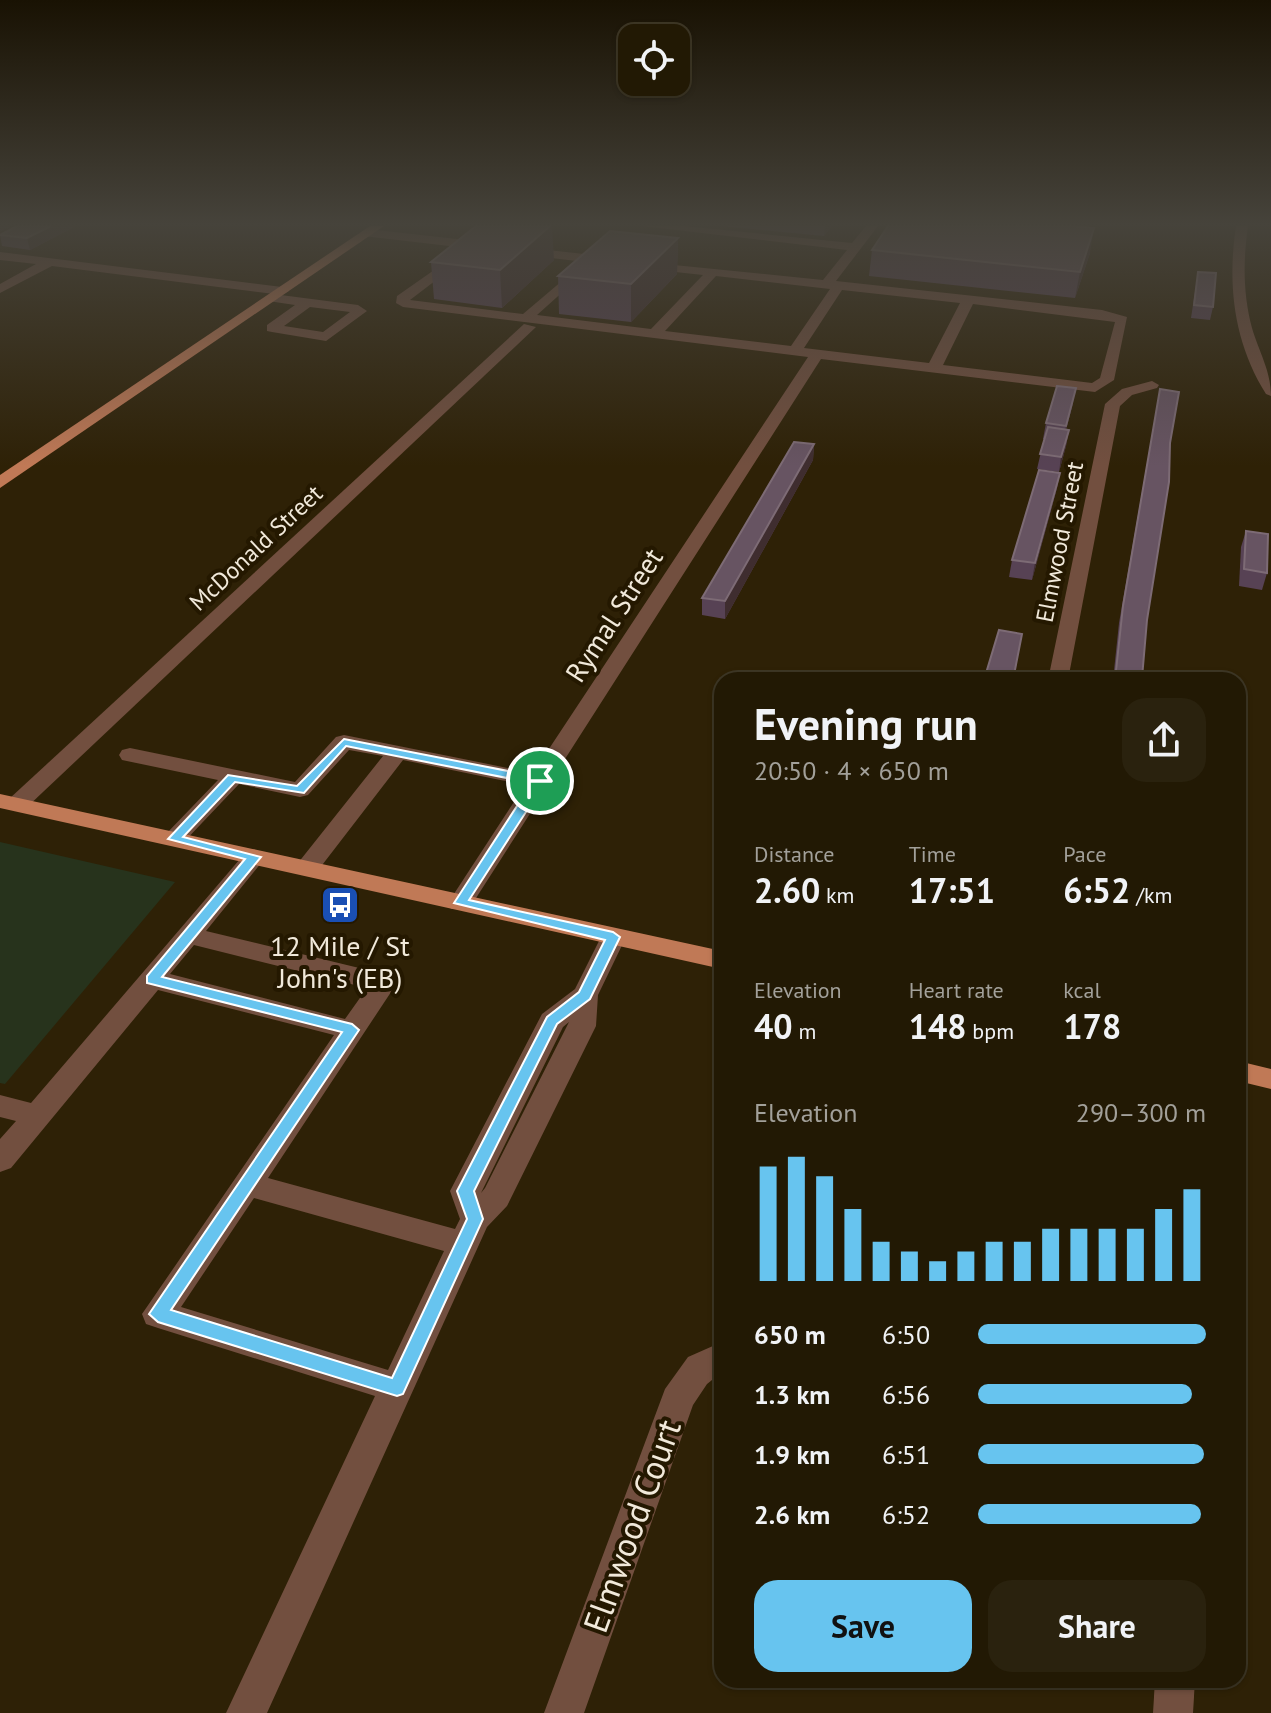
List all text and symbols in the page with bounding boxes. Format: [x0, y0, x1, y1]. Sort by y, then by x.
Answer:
map controls [618, 24, 690, 96]
button: locate [618, 24, 690, 96]
street label: Elmwood Street [1029, 459, 1090, 625]
street label: McDonald Street [183, 478, 329, 617]
street label: Rymal Street [557, 540, 671, 689]
text: Evening run [754, 695, 978, 752]
button: share [1122, 698, 1206, 782]
pin [506, 747, 574, 815]
text: 20:50 · 4 × 650 m [754, 754, 949, 787]
icon: arrive [518, 759, 562, 803]
text: Distance [754, 840, 835, 868]
text: Time [909, 840, 956, 868]
text: Pace [1063, 840, 1106, 868]
text: 2.60 [754, 868, 820, 912]
text: 17:51 [909, 868, 995, 912]
text: 6:52 [1063, 868, 1130, 912]
text: km [820, 881, 854, 909]
text: /km [1130, 881, 1172, 909]
bus stop icon: 12 Mile / St John's (EB) [319, 884, 361, 926]
place label: 12 Mile / St John's (EB) [270, 927, 410, 996]
text: Elevation [754, 976, 842, 1004]
text: Heart rate [909, 976, 1004, 1004]
text: kcal [1063, 976, 1101, 1004]
text: 40 [754, 1004, 793, 1048]
text: 148 [909, 1004, 967, 1048]
text: 178 [1063, 1004, 1121, 1048]
text: m [793, 1017, 816, 1045]
text: bpm [967, 1017, 1014, 1045]
text: Elevation [754, 1096, 858, 1129]
text: 290–300 m [1076, 1096, 1206, 1129]
text: 650 m [754, 1318, 826, 1351]
text: 6:50 [882, 1318, 930, 1351]
text: 1.3 km [754, 1378, 830, 1411]
text: 6:56 [882, 1378, 930, 1411]
street label: Elmwood Court [572, 1413, 690, 1638]
text: 1.9 km [754, 1438, 830, 1471]
text: 6:51 [882, 1438, 930, 1471]
text: 2.6 km [754, 1498, 830, 1531]
text: 6:52 [882, 1498, 930, 1531]
button: Save [754, 1580, 972, 1672]
button: Share [988, 1580, 1206, 1672]

